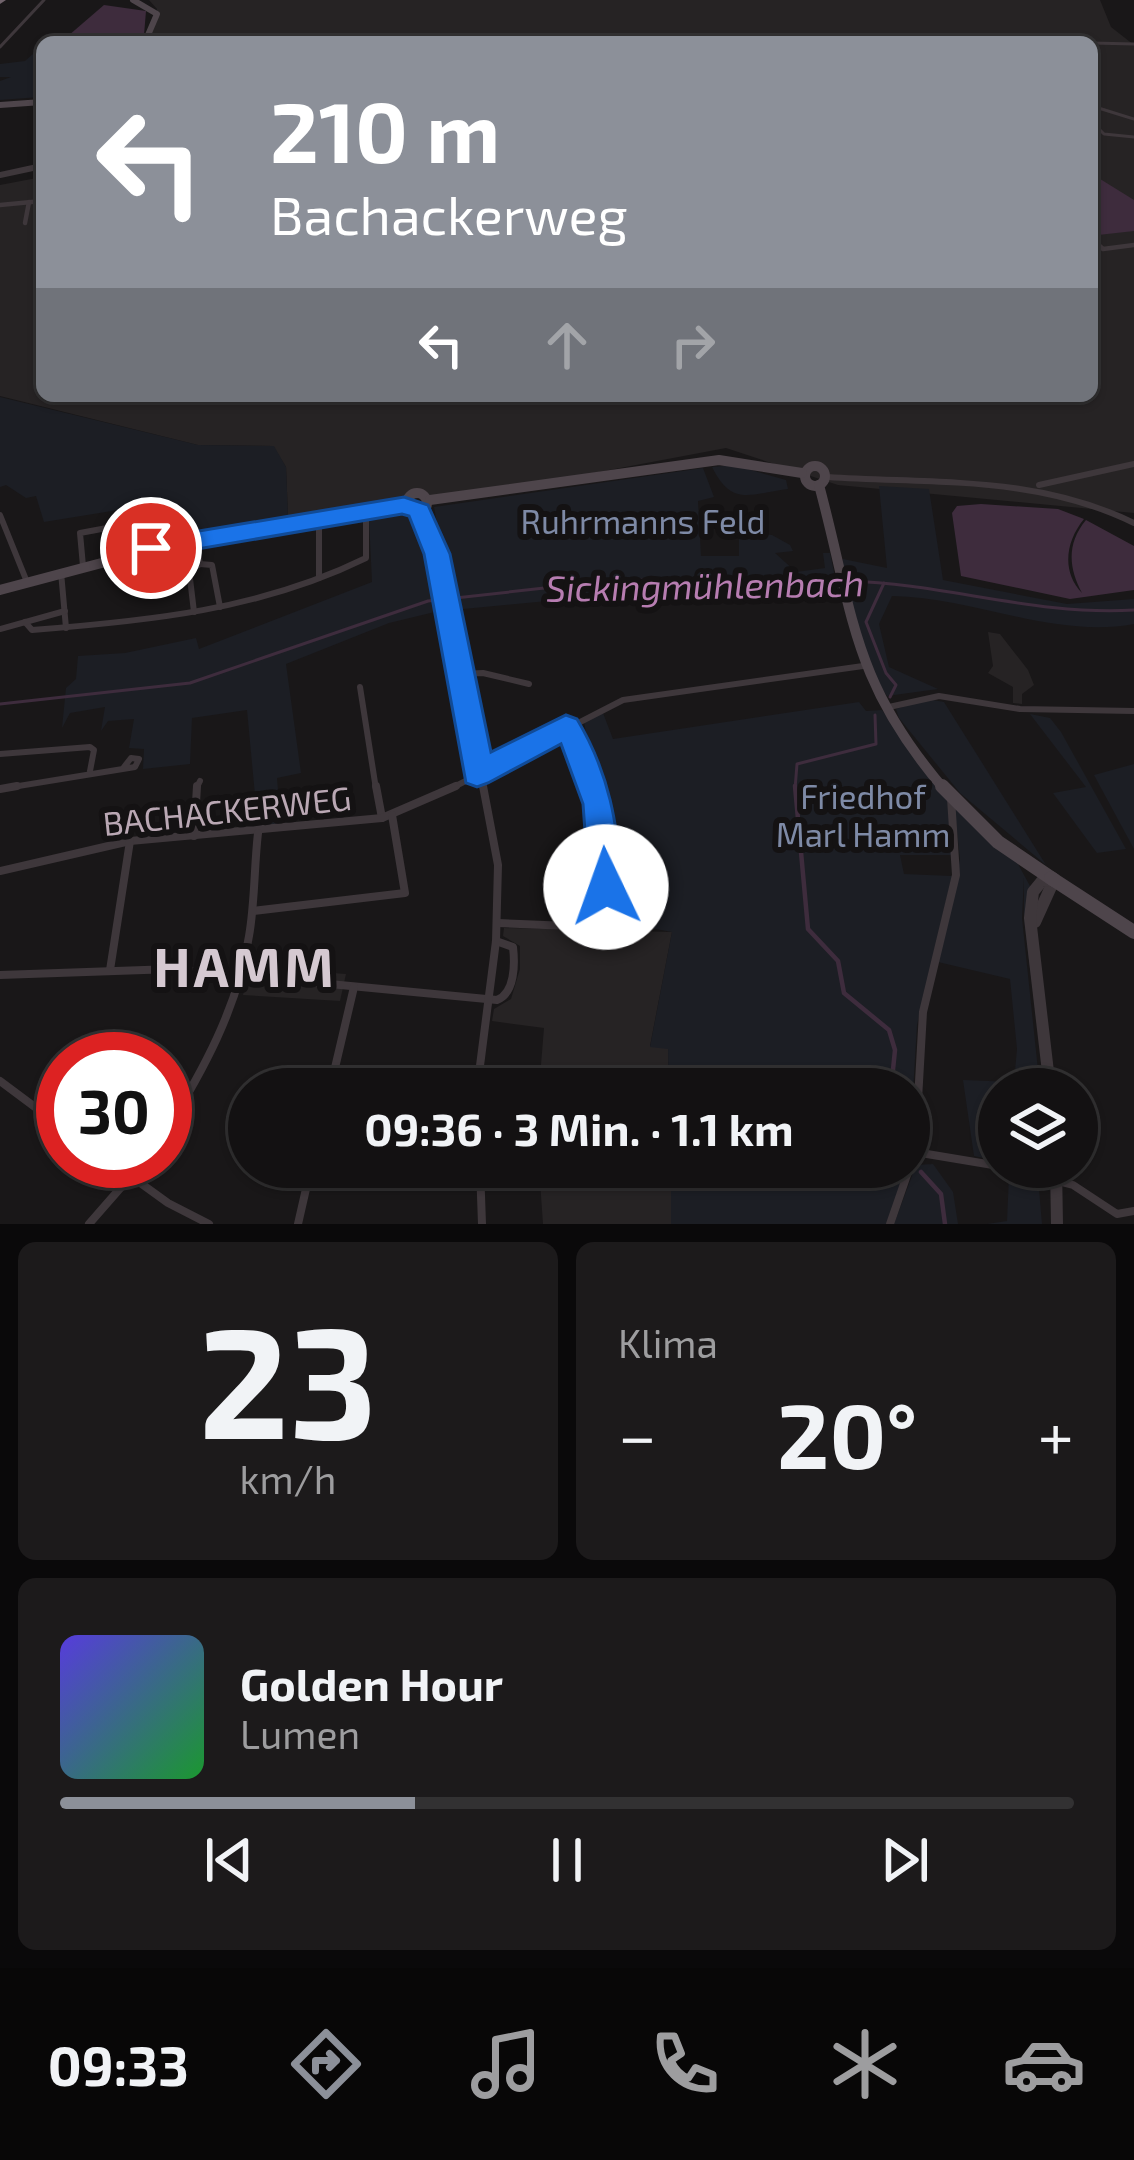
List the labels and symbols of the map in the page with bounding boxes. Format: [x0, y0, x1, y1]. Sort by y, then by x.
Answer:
pin [100, 497, 202, 599]
park label: Ruhrmanns Feld [521, 501, 765, 541]
water label: Sickingmühlenbach [545, 560, 865, 609]
park label: Friedhof Marl Hamm [776, 776, 950, 854]
street label: BACHACKERWEG [101, 777, 353, 843]
position arrow [543, 824, 669, 950]
district label: HAMM [153, 933, 337, 998]
speed limit sign: 30 [36, 1032, 192, 1188]

